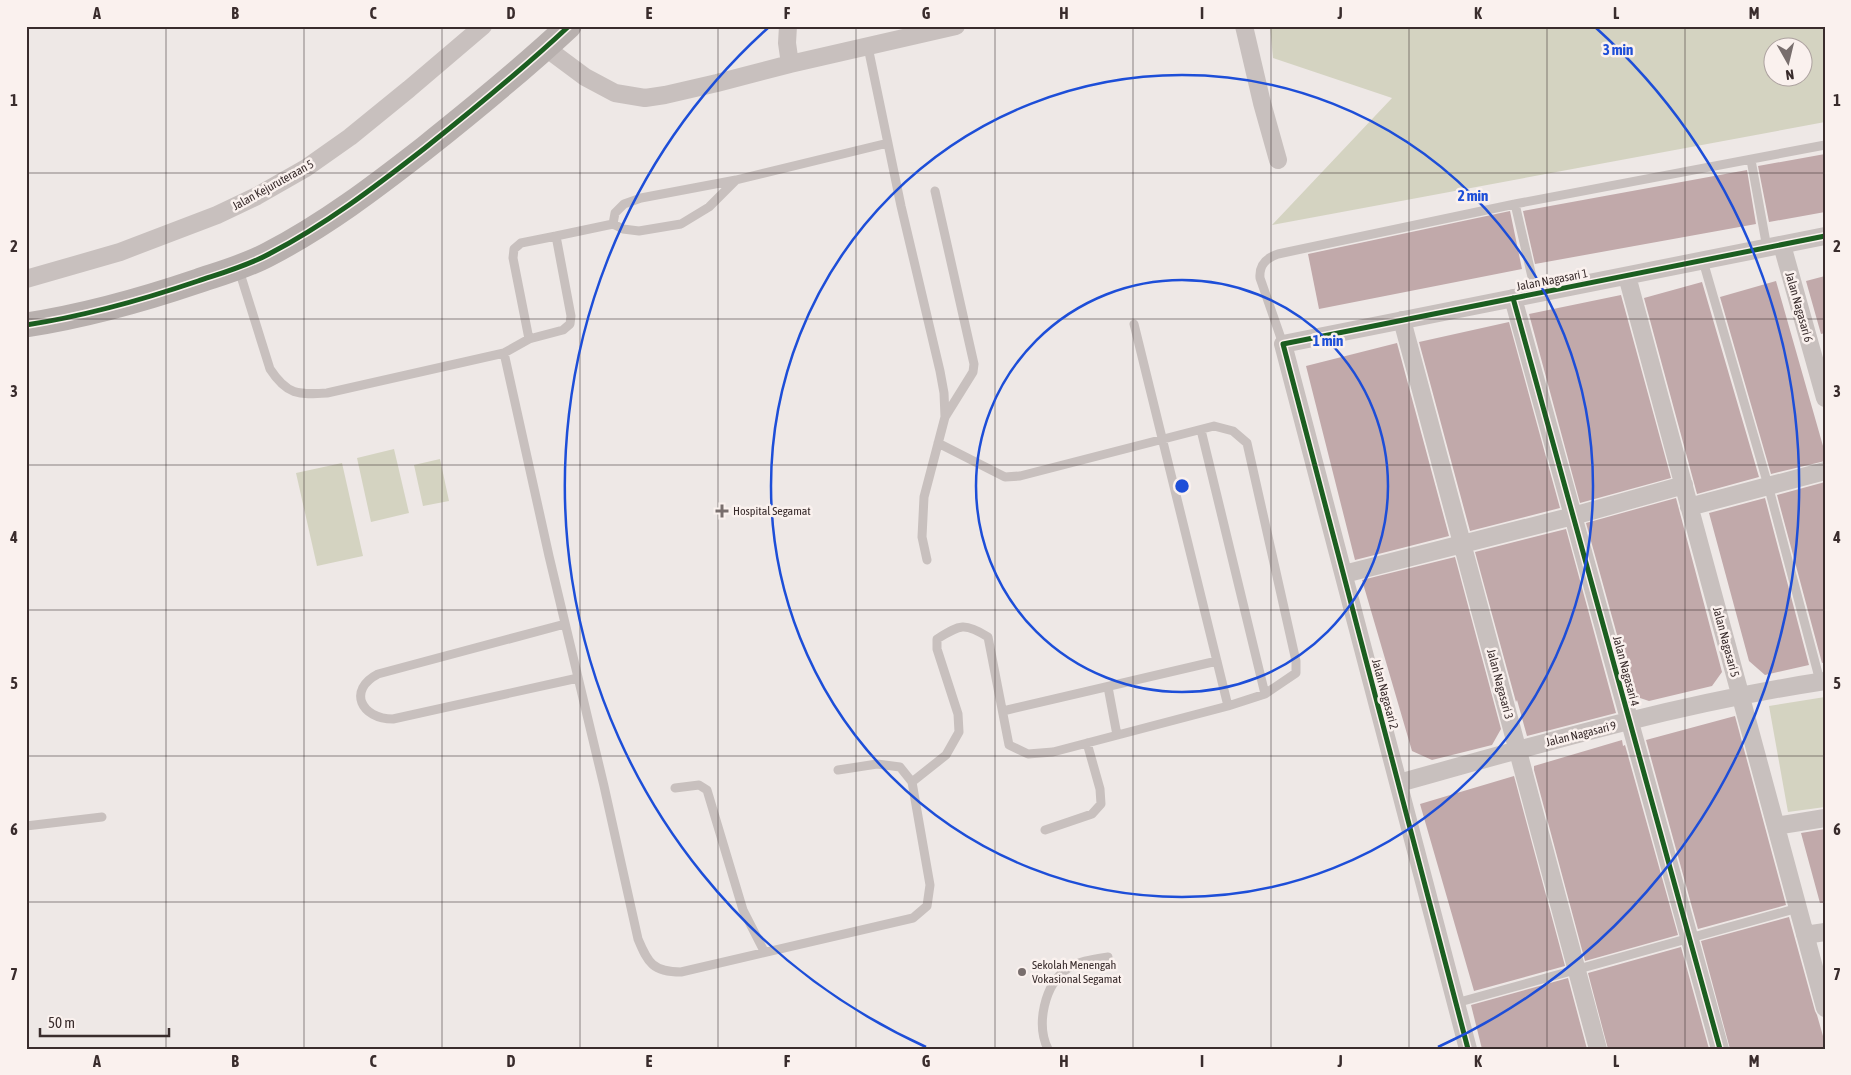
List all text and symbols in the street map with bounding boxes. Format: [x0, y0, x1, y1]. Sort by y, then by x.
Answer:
text: A [92, 4, 101, 22]
text: B [231, 4, 239, 22]
text: C [369, 4, 377, 22]
text: D [507, 4, 516, 22]
text: E [646, 4, 653, 22]
text: F [784, 4, 791, 22]
text: G [922, 4, 931, 22]
text: H [1059, 4, 1069, 22]
text: I [1200, 4, 1204, 22]
text: J [1336, 4, 1343, 22]
text: K [1474, 4, 1482, 22]
text: L [1613, 4, 1620, 22]
text: M [1749, 4, 1759, 22]
north arrow [1764, 38, 1814, 88]
text: 3 min [1603, 41, 1633, 58]
text: N [1785, 66, 1795, 83]
text: 1 [10, 91, 18, 109]
text: 1 [1833, 91, 1841, 109]
street label: Jalan Kejuruteraan 5 [230, 157, 316, 213]
text: 2 min [1458, 187, 1488, 204]
text: 2 [10, 237, 18, 255]
text: 2 [1833, 237, 1841, 255]
street label: Jalan Nagasari 1 [1515, 266, 1589, 294]
street label: Jalan Nagasari 6 [1782, 270, 1816, 344]
text: 1 min [1313, 332, 1343, 349]
text: 3 [10, 382, 18, 400]
text: 3 [1833, 382, 1841, 400]
centre of rings [1173, 477, 1191, 495]
marker: Hospital Segamat [715, 504, 729, 518]
place label: Hospital Segamat [733, 504, 811, 518]
text: 4 [9, 528, 18, 546]
text: 4 [1832, 528, 1841, 546]
street label: Jalan Nagasari 5 [1710, 605, 1742, 679]
street label: Jalan Nagasari 4 [1610, 634, 1642, 708]
street label: Jalan Nagasari 3 [1484, 647, 1516, 721]
street label: Jalan Nagasari 2 [1369, 657, 1401, 731]
text: 5 [10, 674, 18, 692]
text: 5 [1833, 674, 1841, 692]
street label: Jalan Nagasari 9 [1544, 718, 1618, 750]
text: 6 [10, 820, 18, 838]
text: 6 [1833, 820, 1841, 838]
place label: Sekolah Menengah Vokasional Segamat [1032, 958, 1122, 986]
text: 7 [10, 965, 18, 983]
text: 7 [1833, 965, 1841, 983]
marker: Sekolah Menengah Vokasional Segamat [1016, 966, 1028, 978]
scale bar [40, 1005, 169, 1037]
text: 50 m [48, 1014, 75, 1031]
text: A [92, 1052, 101, 1070]
text: B [231, 1052, 239, 1070]
text: C [369, 1052, 377, 1070]
text: D [507, 1052, 516, 1070]
text: E [646, 1052, 653, 1070]
text: F [784, 1052, 791, 1070]
text: G [922, 1052, 931, 1070]
text: H [1059, 1052, 1069, 1070]
text: I [1200, 1052, 1204, 1070]
text: J [1336, 1052, 1343, 1070]
text: K [1474, 1052, 1482, 1070]
text: L [1613, 1052, 1620, 1070]
text: M [1749, 1052, 1759, 1070]

